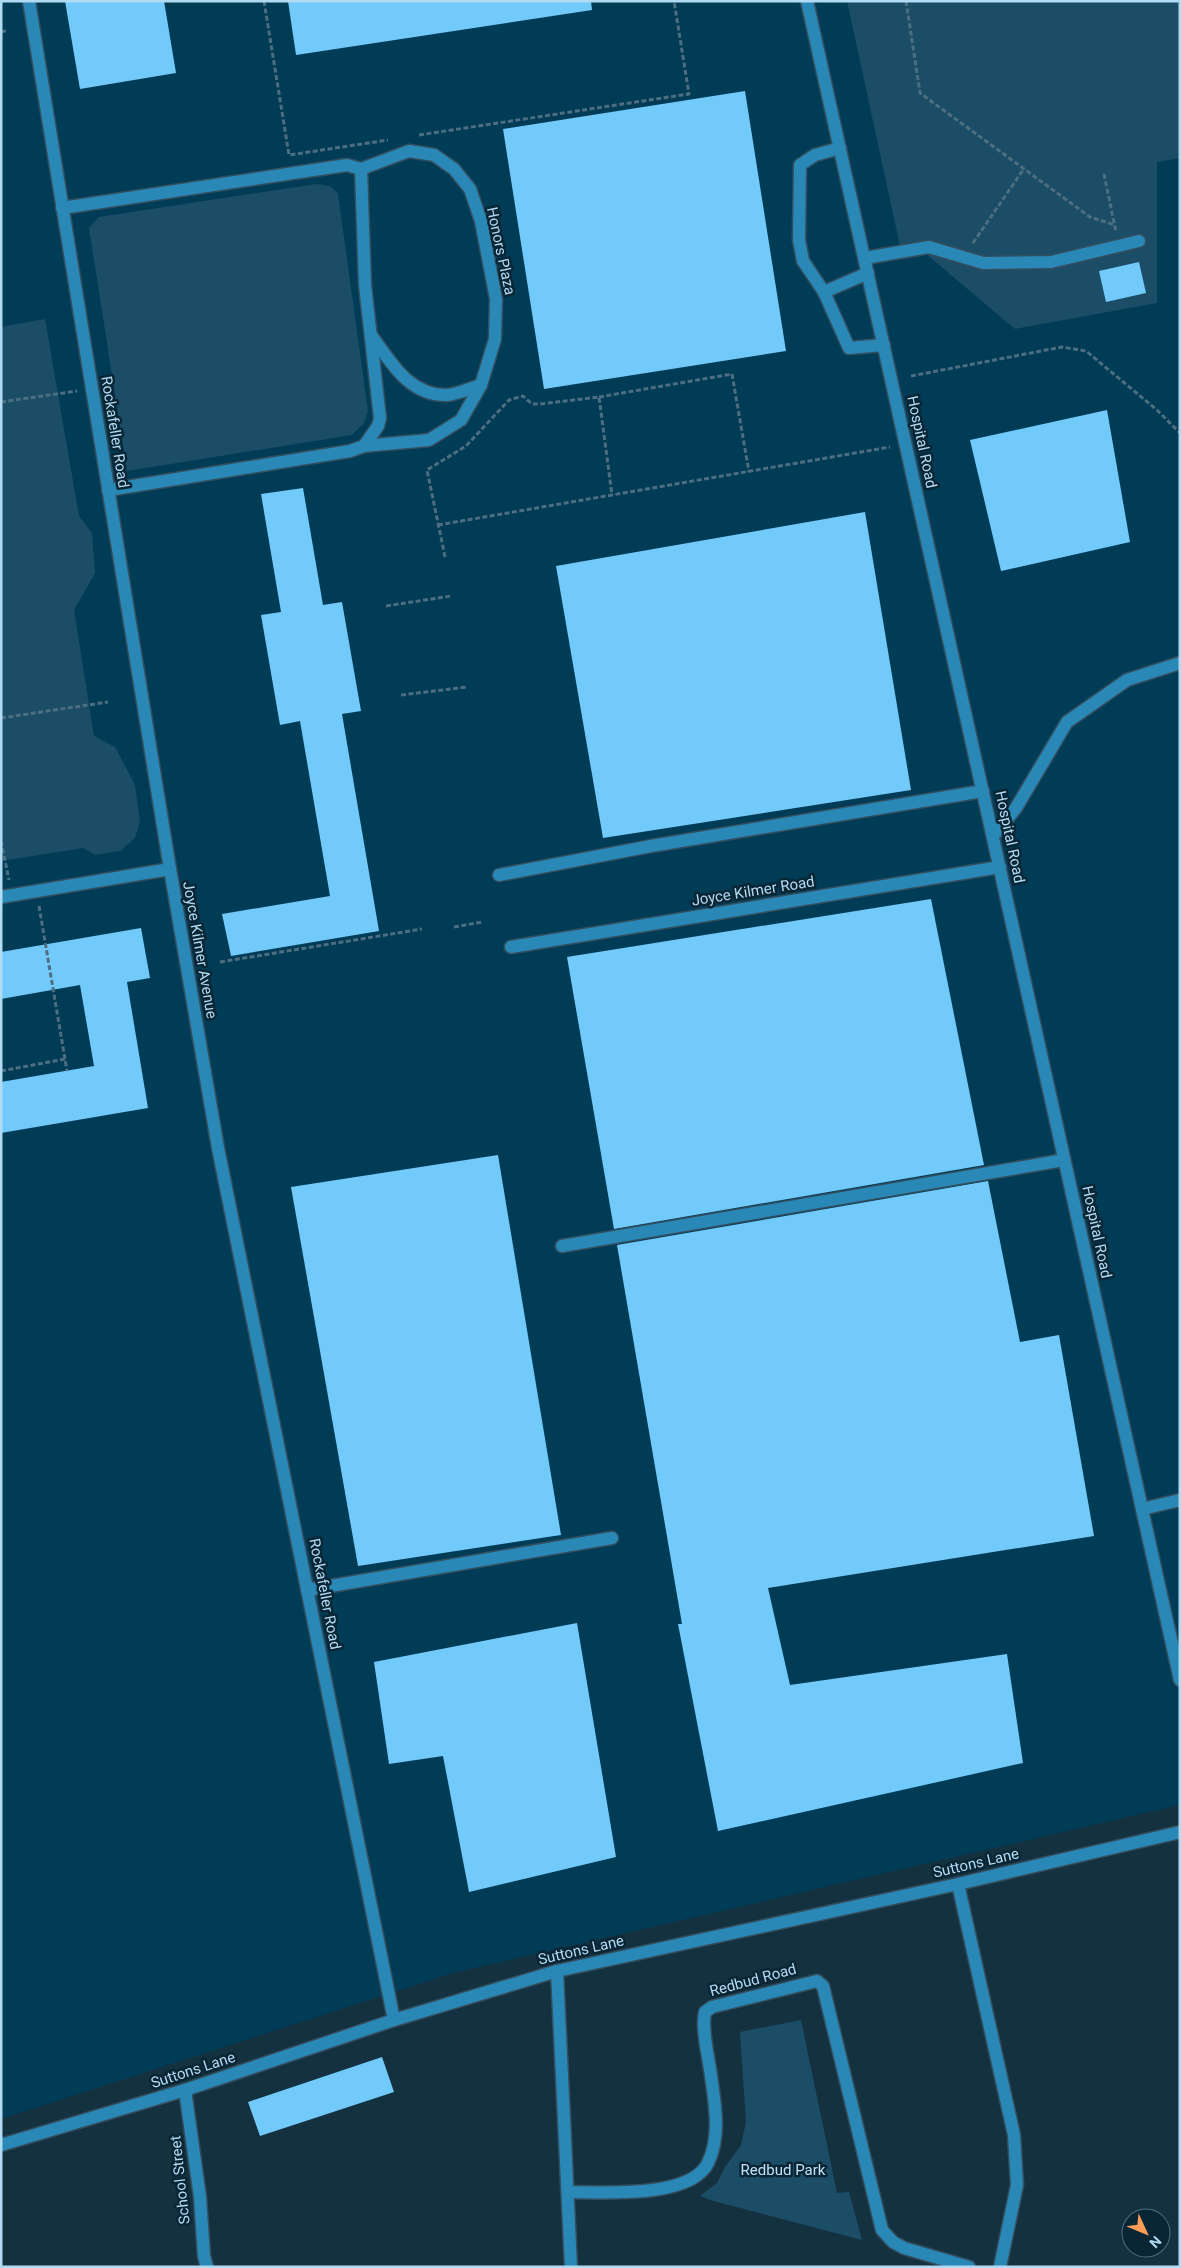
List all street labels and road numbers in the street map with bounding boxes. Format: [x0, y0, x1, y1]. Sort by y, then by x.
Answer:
street label: Honors Plaza [483, 205, 519, 297]
street label: Rockafeller Road [97, 375, 133, 489]
street label: Hospital Road [903, 394, 941, 490]
street label: Hospital Road [991, 789, 1029, 885]
street label: Joyce Kilmer Road [690, 872, 816, 910]
street label: Joyce Kilmer Avenue [179, 880, 221, 1020]
street label: Hospital Road [1078, 1184, 1116, 1280]
street label: Rockafeller Road [305, 1537, 345, 1651]
street label: Suttons Lane [931, 1844, 1021, 1882]
street label: Suttons Lane [536, 1931, 626, 1969]
street label: Redbud Road [708, 1960, 798, 2000]
street label: Suttons Lane [149, 2048, 237, 2092]
street label: School Street [166, 2135, 194, 2225]

